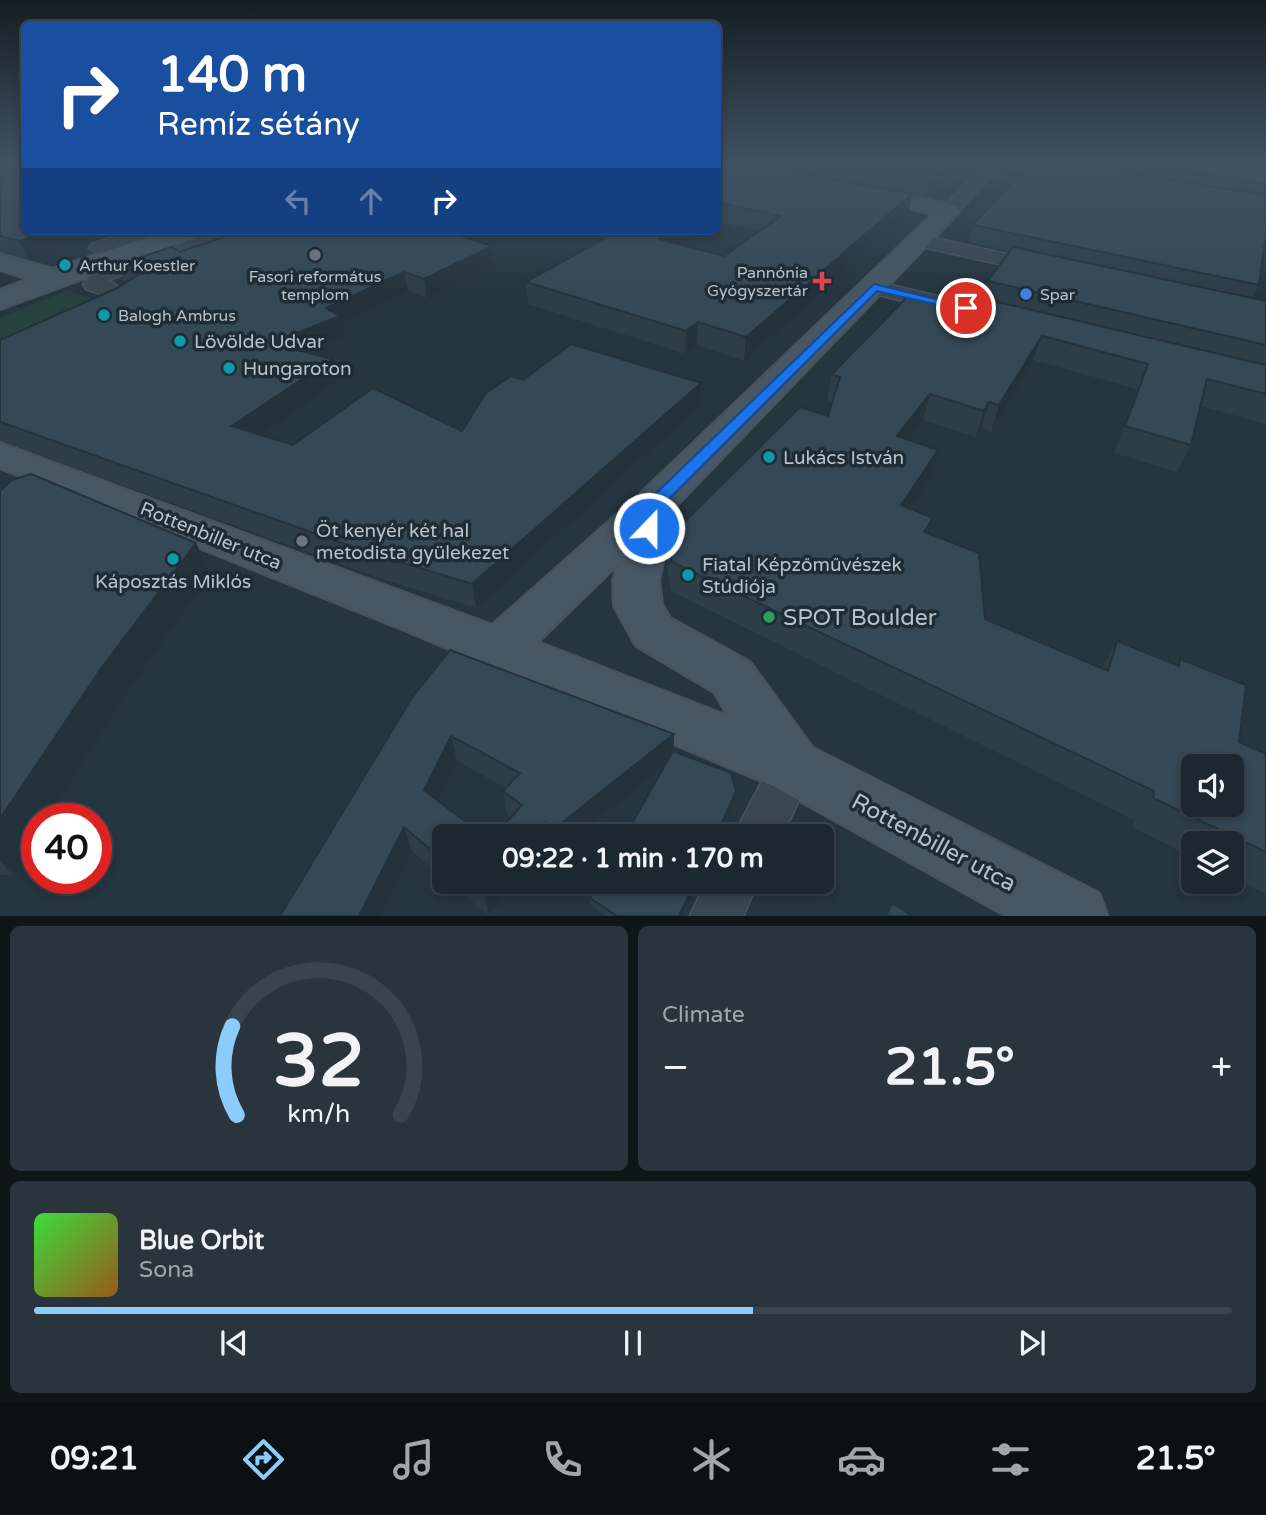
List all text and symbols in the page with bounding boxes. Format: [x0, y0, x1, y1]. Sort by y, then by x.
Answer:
text: 140 m [157, 46, 307, 105]
icon: right [42, 49, 133, 140]
text: Remíz sétány [157, 106, 360, 144]
icon: left [279, 182, 317, 220]
icon: ahead [352, 182, 390, 220]
icon: right [425, 182, 463, 220]
marker: Fasori református templom [307, 247, 323, 263]
place label: Arthur Koestler [79, 256, 196, 276]
marker: Arthur Koestler [57, 257, 73, 273]
place label: Pannónia Gyógyszertár [707, 263, 809, 301]
place label: Fasori református templom [249, 267, 381, 305]
marker: Pannónia Gyógyszertár [814, 273, 830, 289]
pin [936, 278, 996, 338]
place label: Spar [1040, 285, 1076, 305]
marker: Spar [1018, 286, 1034, 302]
icon: arrive [947, 289, 985, 327]
place label: Balogh Ambrus [118, 306, 236, 326]
marker: Balogh Ambrus [96, 307, 112, 323]
place label: Lövölde Udvar [194, 331, 325, 353]
marker: Lövölde Udvar [172, 333, 188, 349]
place label: Hungaroton [243, 358, 352, 380]
marker: Hungaroton [221, 360, 237, 376]
place label: Lukács István [783, 447, 904, 469]
marker: Lukács István [761, 449, 777, 465]
position arrow [612, 491, 686, 565]
street label: Rottenbiller utca [137, 498, 284, 574]
place label: Öt kenyér két hal metodista gyülekezet [316, 520, 509, 564]
marker: Öt kenyér két hal metodista gyülekezet [294, 533, 310, 549]
marker: Káposztás Miklós [165, 551, 181, 567]
place label: Fiatal Képzőművészek Stúdiója [702, 554, 902, 598]
marker: Fiatal Képzőművészek Stúdiója [680, 567, 696, 583]
place label: Káposztás Miklós [95, 571, 251, 593]
place label: SPOT Boulder [783, 604, 937, 632]
marker: SPOT Boulder [761, 609, 777, 625]
map controls [1181, 754, 1244, 894]
button: sound [1181, 754, 1244, 817]
street label: Rottenbiller utca [847, 788, 1020, 898]
speed limit sign: 40 [21, 803, 112, 894]
button: layers [1181, 831, 1244, 894]
text: 09:22 · 1 min · 170 m [502, 843, 764, 874]
text: Climate [662, 1001, 745, 1029]
text: 32 [273, 1018, 365, 1106]
text: 21.5° [885, 1036, 1015, 1099]
text: − [662, 1045, 689, 1091]
text: + [1211, 1045, 1232, 1091]
text: km/h [288, 1098, 350, 1128]
text: Blue Orbit [139, 1225, 264, 1256]
text: Sona [139, 1256, 194, 1284]
icon: previous [215, 1324, 253, 1362]
icon: pause [614, 1324, 652, 1362]
icon: next [1013, 1324, 1051, 1362]
icon: directions [239, 1435, 288, 1484]
icon: music [389, 1435, 438, 1484]
icon: phone [538, 1435, 587, 1484]
icon: climate [687, 1435, 736, 1484]
icon: car [837, 1435, 886, 1484]
icon: filters [986, 1435, 1035, 1484]
text: 09:21 [50, 1440, 139, 1478]
text: 21.5° [1136, 1440, 1216, 1478]

